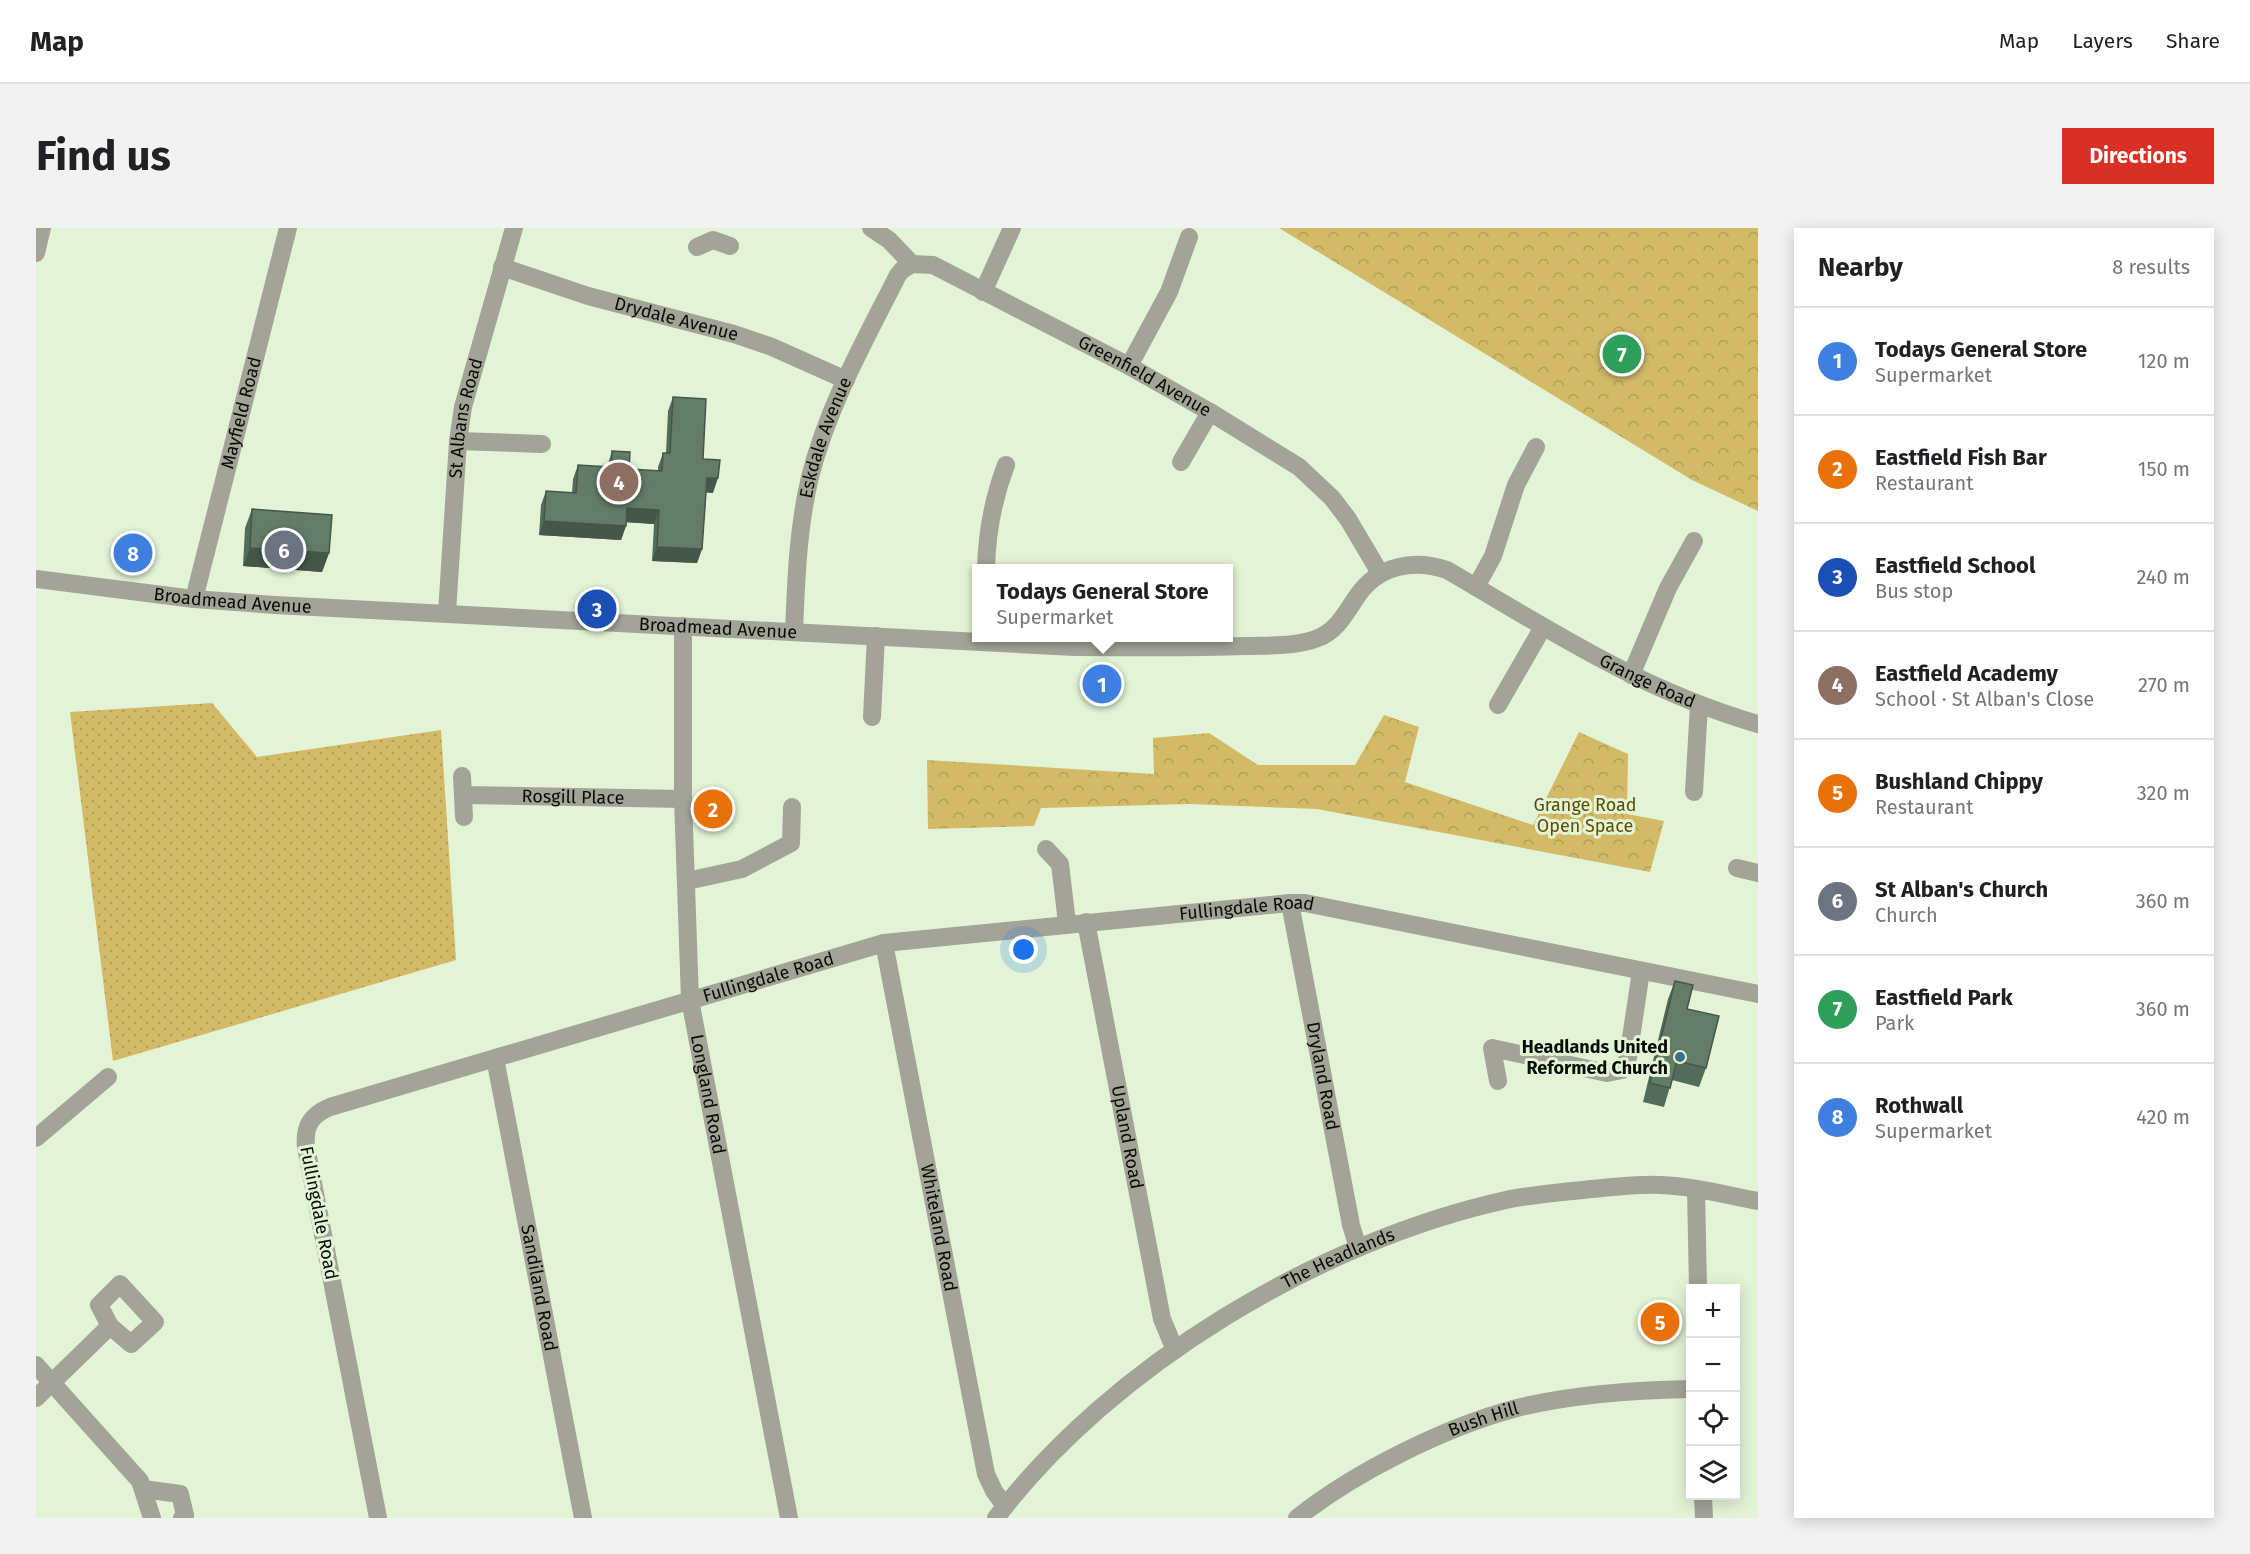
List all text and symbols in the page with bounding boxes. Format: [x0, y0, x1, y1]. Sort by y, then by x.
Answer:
text: Map [30, 25, 84, 58]
text: Map [1999, 28, 2039, 54]
text: Layers [2072, 28, 2133, 54]
text: Share [2166, 28, 2220, 54]
button: Directions [2062, 128, 2214, 184]
text: Find us [36, 131, 171, 181]
text: Nearby [1818, 252, 1903, 283]
text: 8 results [2112, 255, 2190, 279]
street label: Drydale Avenue [612, 292, 741, 346]
street label: Greenfield Avenue [1074, 331, 1215, 421]
pin: 7 [1602, 332, 1642, 376]
text: Todays General Store [1875, 336, 2087, 363]
text: 1 [1833, 349, 1842, 373]
text: 120 m [2138, 349, 2190, 373]
street label: Mayfield Road [216, 355, 266, 471]
street label: St Albans Road [445, 355, 487, 479]
text: Supermarket [1875, 363, 1992, 387]
street label: Eskdale Avenue [795, 374, 856, 500]
text: Eastfield Fish Bar [1875, 444, 2047, 471]
text: 2 [1832, 457, 1843, 481]
text: 150 m [2138, 457, 2190, 481]
pin: 4 [600, 460, 638, 504]
text: Restaurant [1875, 471, 1973, 495]
pin: 6 [264, 528, 304, 572]
pin: 8 [114, 530, 152, 576]
text: Eastfield School [1875, 552, 2036, 579]
popup [972, 564, 1233, 642]
text: 3 [1832, 565, 1843, 589]
text: 240 m [2136, 565, 2190, 589]
text: Todays General Store [996, 578, 1209, 605]
text: Bus stop [1875, 579, 1953, 603]
street label: Broadmead Avenue [152, 583, 312, 618]
pin: 3 [578, 586, 616, 632]
text: Supermarket [996, 605, 1113, 629]
street label: Broadmead Avenue [638, 613, 798, 643]
street label: Grange Road [1596, 649, 1698, 713]
text: Eastfield Academy [1875, 660, 2058, 687]
pin: 1 [1082, 662, 1122, 706]
text: 4 [1832, 673, 1843, 697]
text: 270 m [2138, 673, 2190, 697]
text: School · St Alban's Close [1875, 687, 2094, 711]
text: Bushland Chippy [1875, 768, 2043, 795]
text: 5 [1832, 781, 1843, 805]
text: 320 m [2137, 781, 2190, 805]
street label: Rosgill Place [521, 785, 625, 809]
pin: 2 [694, 786, 732, 832]
park label: Grange Road Open Space [1533, 794, 1637, 837]
text: Restaurant [1875, 795, 1973, 819]
text: St Alban's Church [1875, 876, 2048, 903]
text: 6 [1832, 889, 1843, 913]
text: 360 m [2136, 889, 2190, 913]
street label: Fullingdale Road [1178, 892, 1316, 925]
text: Church [1875, 903, 1938, 927]
your location [1009, 935, 1038, 964]
street label: Fullingdale Road [700, 947, 836, 1007]
text: Eastfield Park [1875, 984, 2013, 1011]
text: 7 [1833, 997, 1842, 1021]
text: 360 m [2136, 997, 2190, 1021]
text: Park [1875, 1011, 1914, 1035]
street label: Dryland Road [1302, 1020, 1344, 1132]
street label: Longland Road [686, 1032, 730, 1156]
place label: Headlands United Reformed Church [1522, 1036, 1668, 1079]
marker: Headlands United Reformed Church [1673, 1050, 1687, 1064]
street label: Upland Road [1106, 1083, 1148, 1191]
text: Rothwall [1875, 1092, 1963, 1119]
text: 8 [1832, 1105, 1843, 1129]
text: 420 m [2136, 1105, 2190, 1129]
text: Supermarket [1875, 1119, 1992, 1143]
street label: Fullingdale Road [295, 1144, 343, 1282]
street label: Whiteland Road [916, 1162, 962, 1293]
street label: Sandiland Road [516, 1223, 562, 1353]
street label: The Headlands [1278, 1223, 1398, 1294]
map controls [1686, 1284, 1740, 1500]
button: + [1686, 1284, 1740, 1338]
pin: 5 [1640, 1300, 1680, 1344]
button: − [1686, 1338, 1740, 1392]
button: locate [1686, 1392, 1740, 1446]
street label: Bush Hill [1445, 1397, 1521, 1441]
button: layers [1686, 1446, 1740, 1500]

